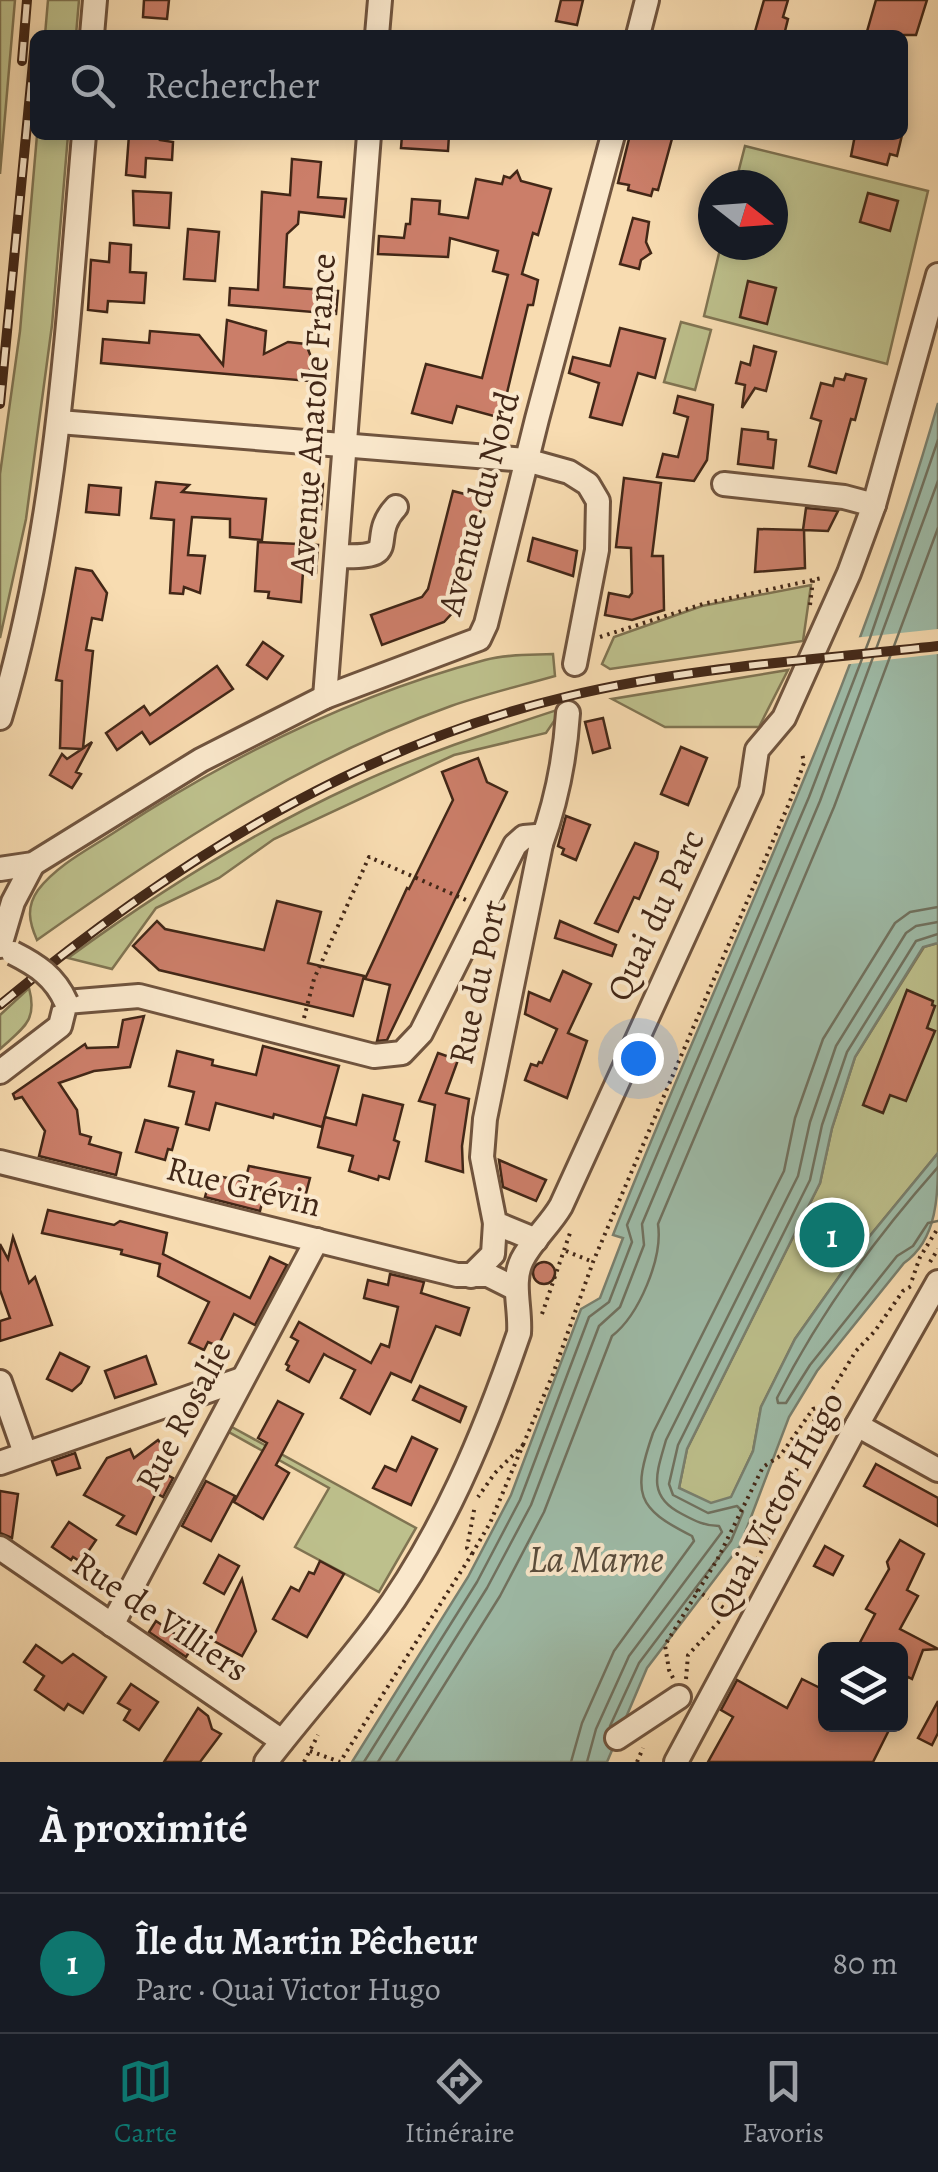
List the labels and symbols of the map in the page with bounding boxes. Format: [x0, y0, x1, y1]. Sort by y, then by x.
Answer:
north arrow [698, 170, 788, 260]
street label: Avenue Anatole France [277, 252, 347, 577]
street label: Avenue du Nord [425, 386, 531, 621]
street label: Quai du Parc [594, 822, 716, 1008]
street label: Rue du Port [436, 896, 518, 1068]
your location [613, 1033, 664, 1084]
street label: Rue Grévin [162, 1144, 326, 1228]
pin: 1 [800, 1198, 864, 1272]
street label: Rue Rosalie [123, 1332, 243, 1500]
street label: Quai Victor Hugo [695, 1383, 855, 1627]
water label: La Marne [528, 1533, 664, 1585]
street label: Rue de Villiers [63, 1539, 259, 1693]

